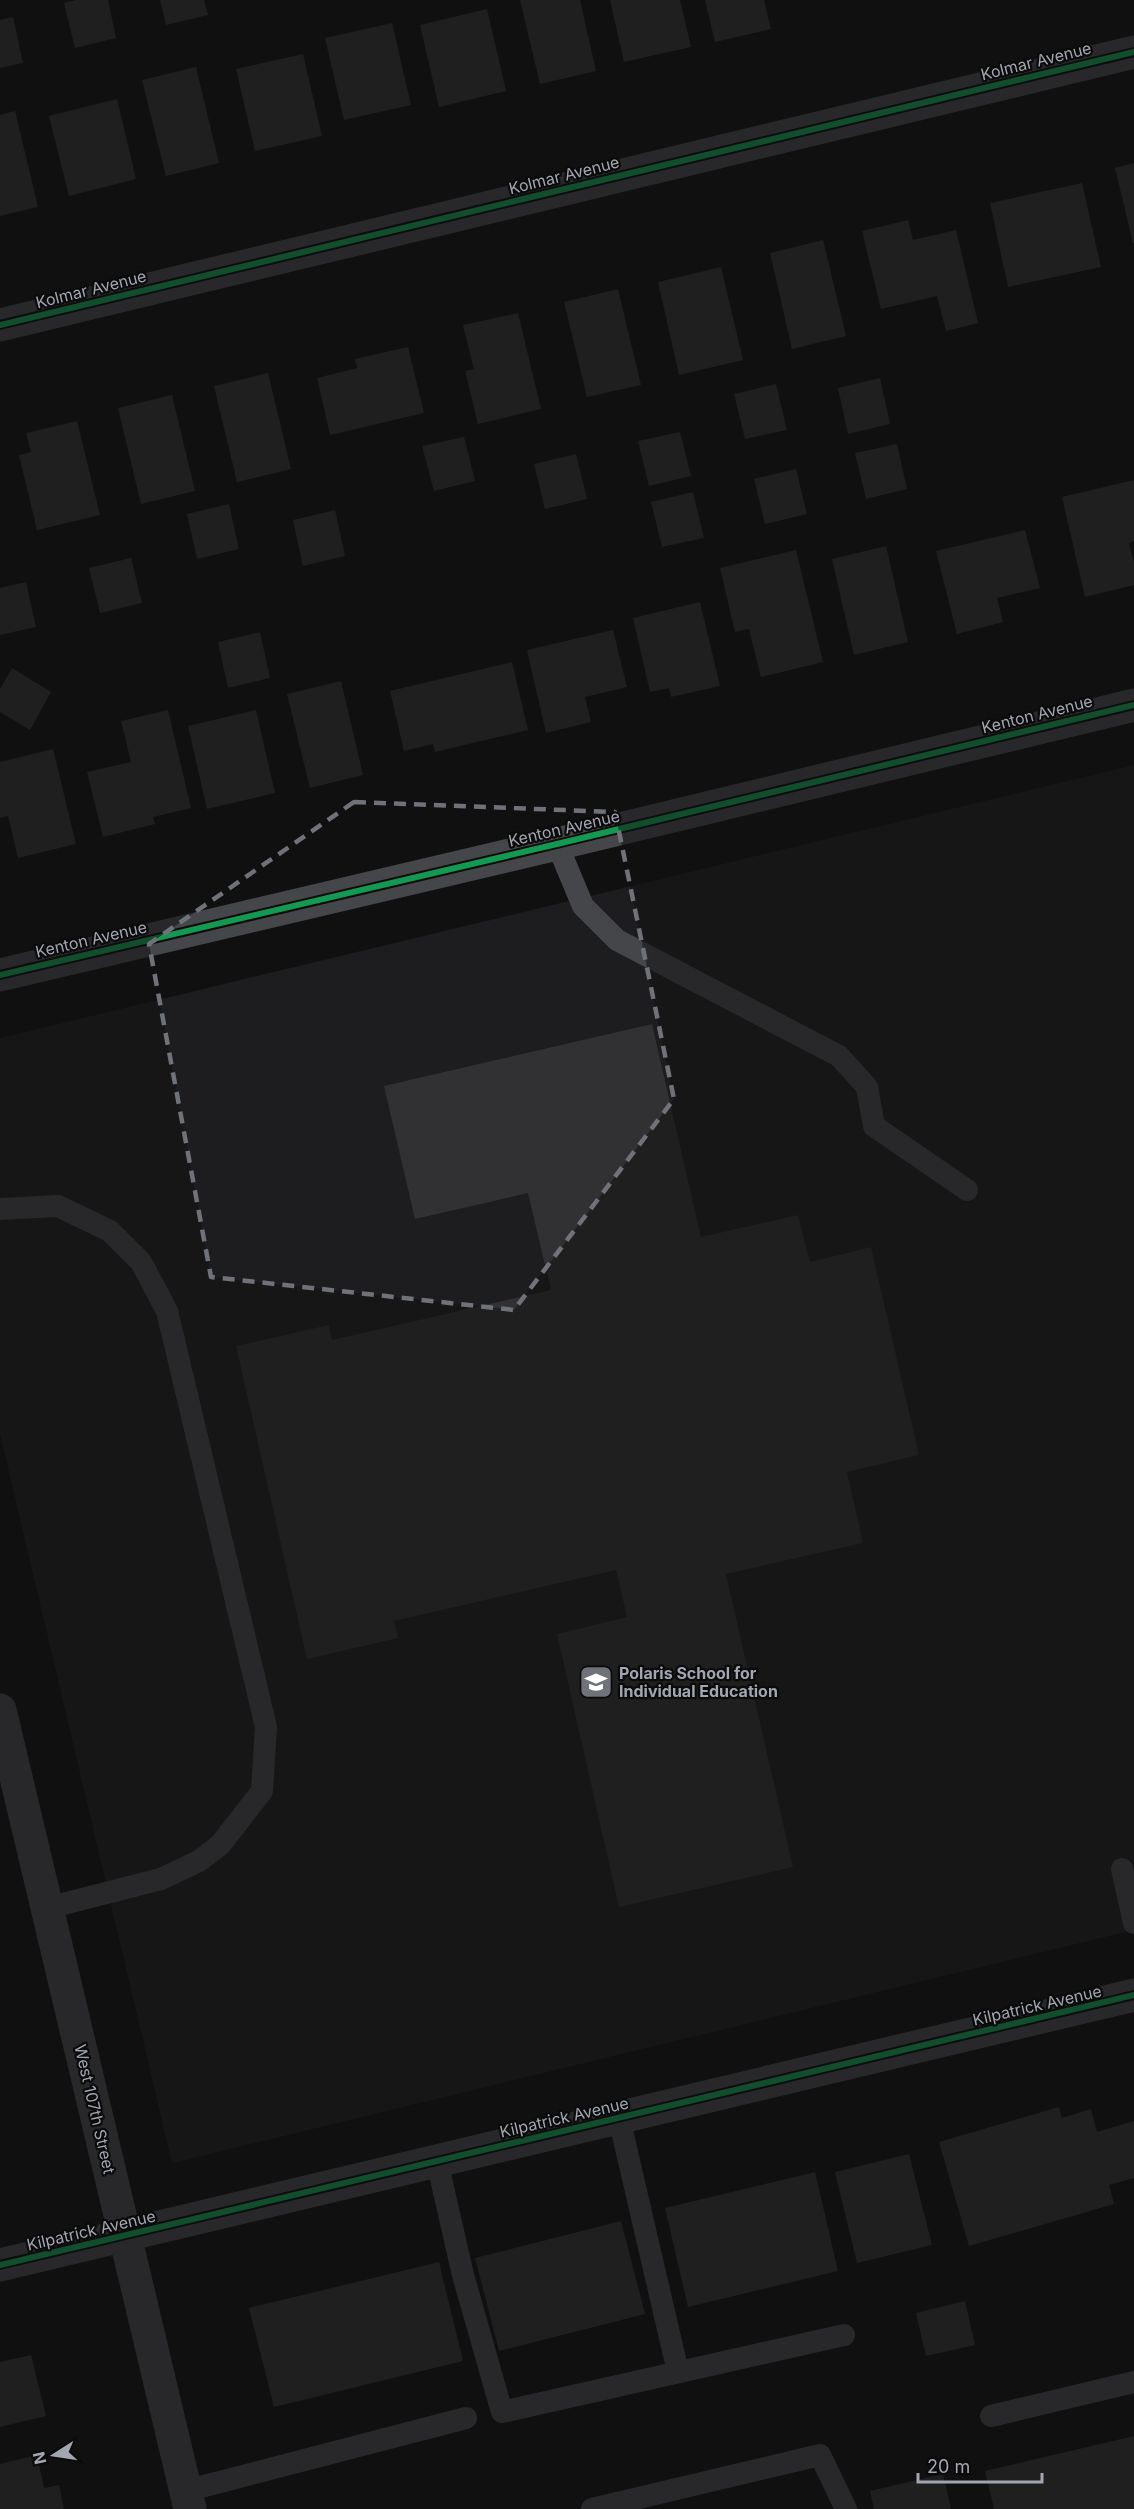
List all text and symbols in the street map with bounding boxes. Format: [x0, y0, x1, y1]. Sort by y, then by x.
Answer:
street label: Kolmar Avenue [979, 38, 1093, 84]
street label: Kolmar Avenue [507, 152, 621, 198]
street label: Kolmar Avenue [34, 266, 148, 312]
street label: Kenton Avenue [979, 691, 1095, 737]
street label: Kenton Avenue [506, 805, 622, 851]
street label: Kenton Avenue [33, 916, 149, 962]
place label: Polaris School for Individual Education [619, 1663, 778, 1701]
school or university icon: Polaris School for Individual Education [578, 1664, 614, 1700]
street label: Kilpatrick Avenue [971, 1980, 1103, 2030]
street label: West 107th Street [70, 2042, 120, 2176]
street label: Kilpatrick Avenue [498, 2092, 630, 2142]
street label: Kilpatrick Avenue [25, 2205, 157, 2255]
north arrow [24, 2425, 84, 2485]
scale bar [918, 2446, 1042, 2484]
text: N [28, 2450, 50, 2466]
text: 20 m [927, 2456, 970, 2477]

